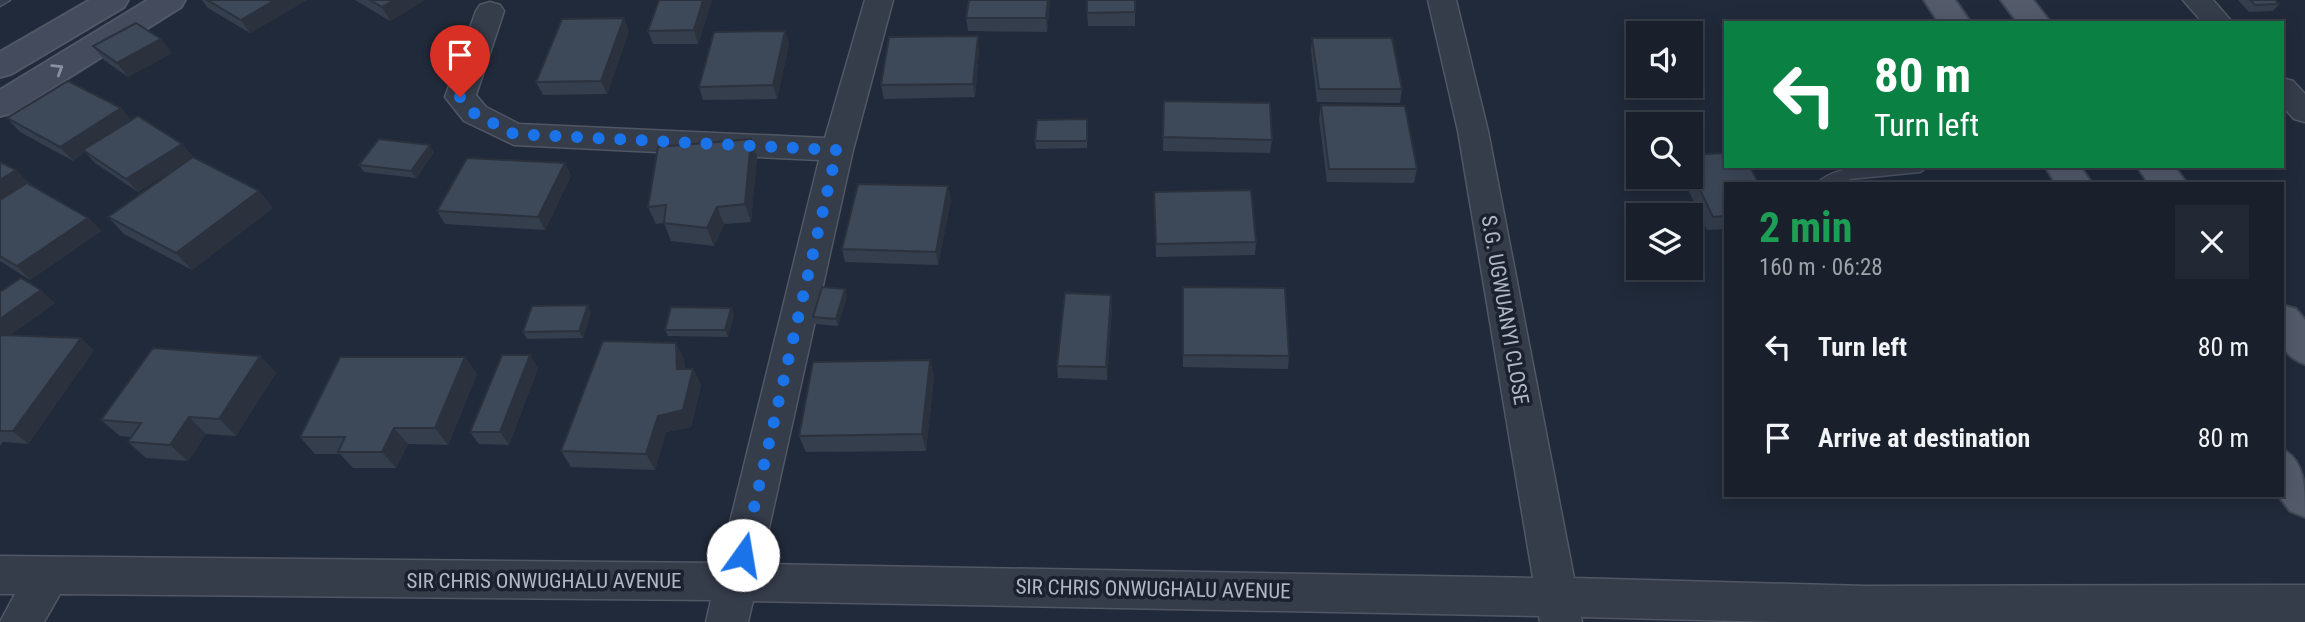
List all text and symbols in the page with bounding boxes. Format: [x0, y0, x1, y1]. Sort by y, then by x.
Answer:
map controls [1626, 21, 1703, 280]
button: sound [1626, 21, 1703, 98]
pin [430, 25, 490, 97]
icon: arrive [441, 36, 479, 74]
text: 80 m [1874, 47, 1971, 104]
icon: left [1759, 49, 1850, 140]
one-way arrow [51, 64, 64, 77]
text: Turn left [1874, 106, 1979, 144]
button: search [1626, 112, 1703, 189]
button: layers [1626, 203, 1703, 280]
text: 2 min [1759, 203, 1852, 252]
button: close [2175, 205, 2249, 279]
street label: S.G. UGWUANYI CLOSE [1477, 213, 1533, 407]
text: 160 m · 06:28 [1759, 254, 1883, 281]
icon: left [1759, 328, 1797, 366]
text: Turn left [1818, 332, 1907, 362]
text: 80 m [2198, 332, 2249, 362]
icon: arrive [1759, 419, 1797, 457]
text: Arrive at destination [1818, 423, 2030, 453]
text: 80 m [2198, 423, 2249, 453]
position arrow [706, 518, 780, 592]
street label: SIR CHRIS ONWUGHALU AVENUE [407, 569, 682, 593]
street label: SIR CHRIS ONWUGHALU AVENUE [1015, 575, 1291, 603]

